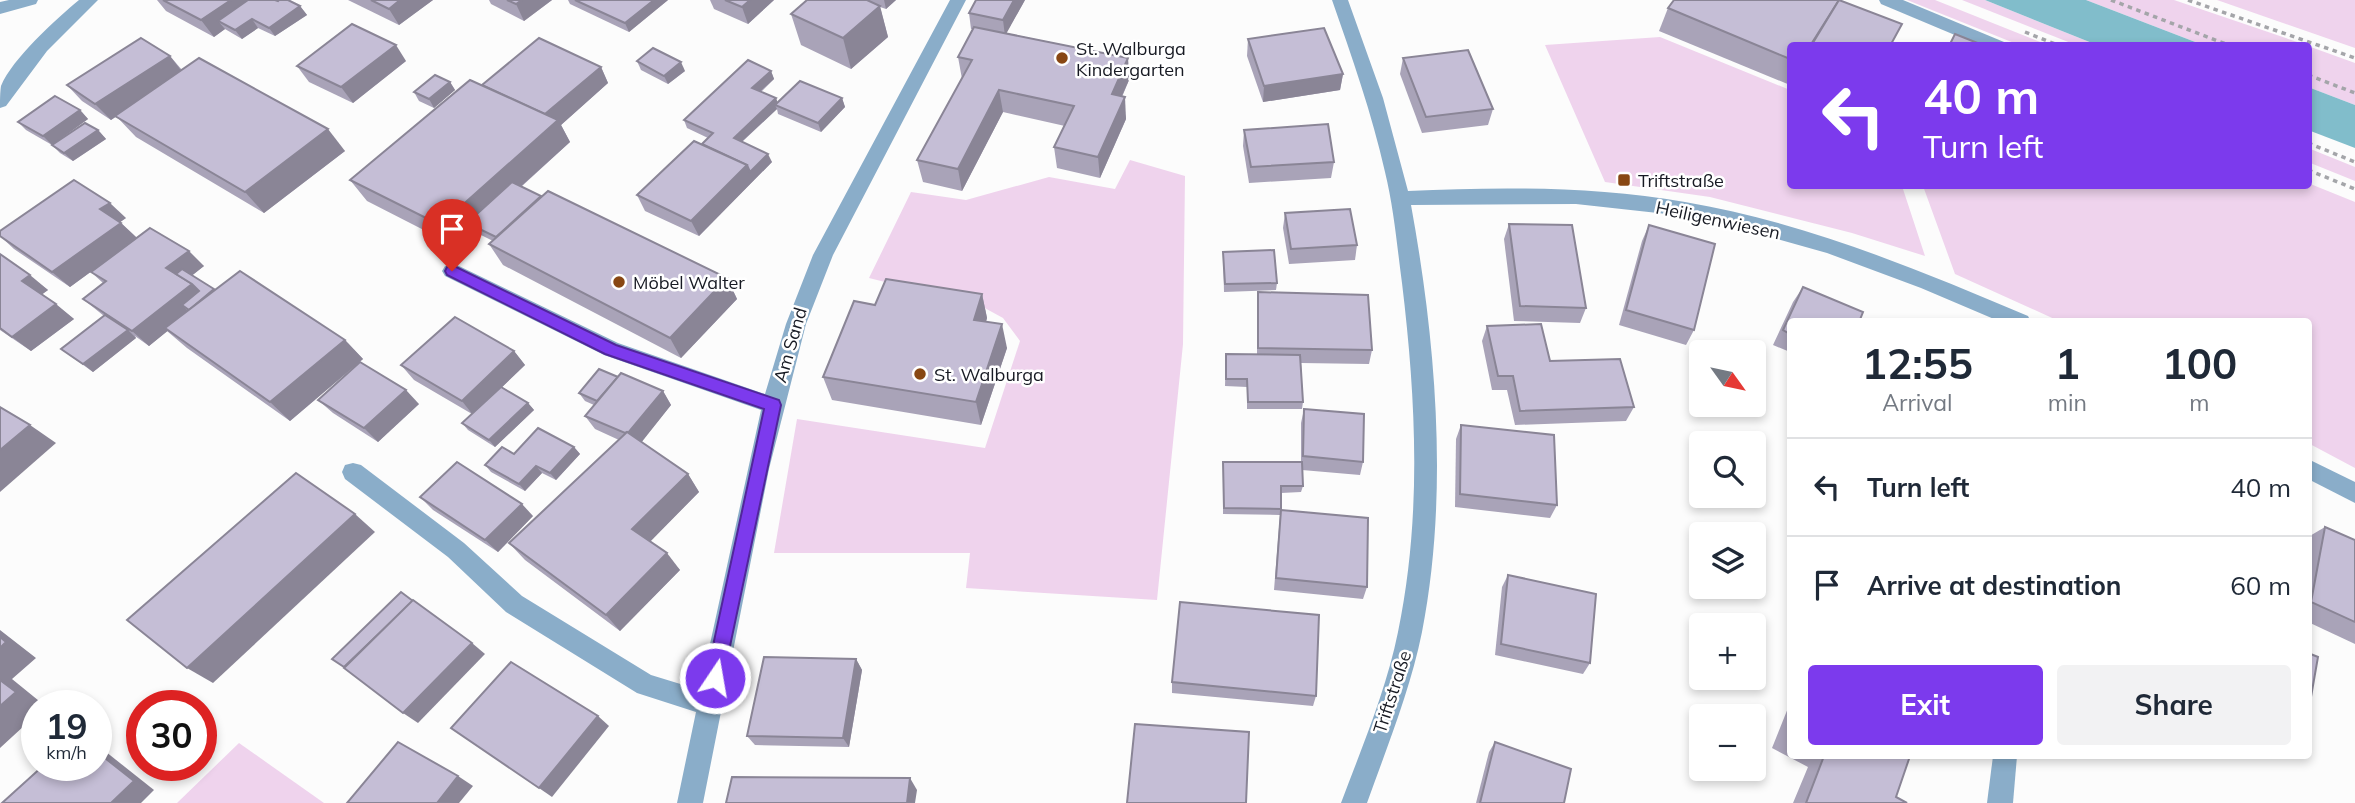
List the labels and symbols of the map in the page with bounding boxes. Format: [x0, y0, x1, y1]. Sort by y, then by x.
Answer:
place label: St. Walburga Kindergarten [1076, 37, 1186, 81]
marker: St. Walburga Kindergarten [1054, 50, 1070, 66]
place label: Triftstraße [1638, 169, 1724, 192]
marker: Triftstraße [1616, 172, 1632, 188]
street label: Heiligenwiesen [1654, 196, 1782, 244]
pin [422, 199, 482, 271]
place label: Möbel Walter [633, 271, 745, 294]
marker: Möbel Walter [611, 274, 627, 290]
street label: Am Sand [768, 305, 812, 385]
north arrow [1689, 340, 1766, 416]
place label: St. Walburga [934, 363, 1044, 386]
marker: St. Walburga [912, 366, 928, 382]
position arrow [678, 641, 752, 715]
street label: Triftstraße [1368, 648, 1416, 736]
speed limit sign: 30 [126, 690, 217, 781]

